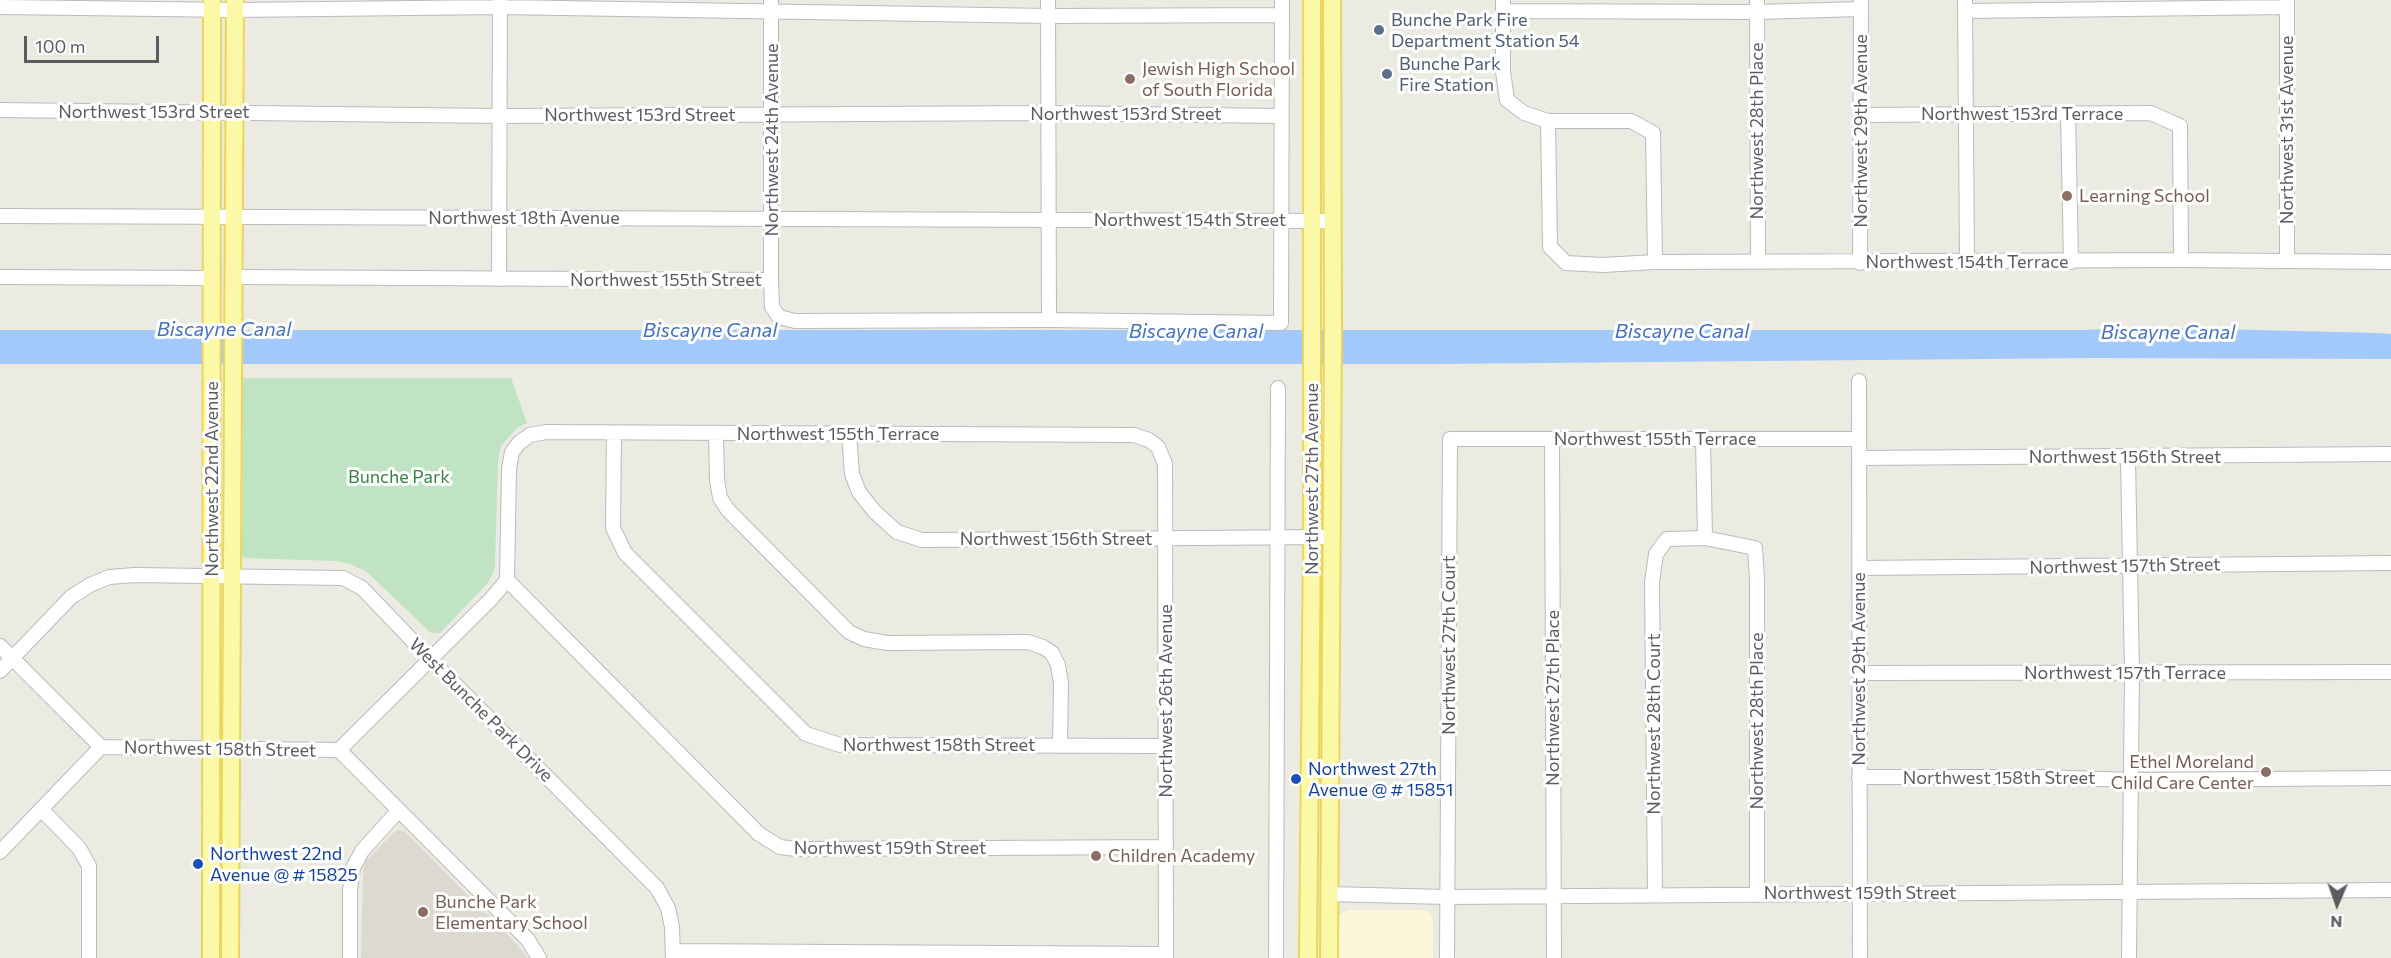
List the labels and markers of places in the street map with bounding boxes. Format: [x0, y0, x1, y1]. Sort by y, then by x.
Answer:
place label: Bunche Park Fire Department Station 54 [1391, 9, 1580, 52]
marker: Bunche Park Fire Department Station 54 [1372, 23, 1386, 37]
place label: Bunche Park Fire Station [1399, 53, 1501, 96]
place label: Jewish High School of South Florida [1142, 58, 1295, 100]
marker: Bunche Park Fire Station [1380, 67, 1394, 81]
marker: Jewish High School of South Florida [1123, 72, 1137, 86]
place label: Learning School [2079, 185, 2210, 207]
marker: Learning School [2060, 189, 2074, 203]
place label: Ethel Moreland Child Care Center [2111, 751, 2254, 794]
place label: Northwest 27th Avenue @ # 15851 [1308, 758, 1454, 800]
marker: Ethel Moreland Child Care Center [2259, 765, 2273, 779]
marker: Northwest 27th Avenue @ # 15851 [1289, 772, 1303, 786]
place label: Northwest 22nd Avenue @ # 15825 [210, 843, 358, 886]
place label: Children Academy [1108, 845, 1255, 867]
marker: Children Academy [1089, 849, 1103, 863]
marker: Northwest 22nd Avenue @ # 15825 [191, 857, 205, 871]
place label: Bunche Park Elementary School [435, 891, 588, 934]
marker: Bunche Park Elementary School [416, 905, 430, 919]

